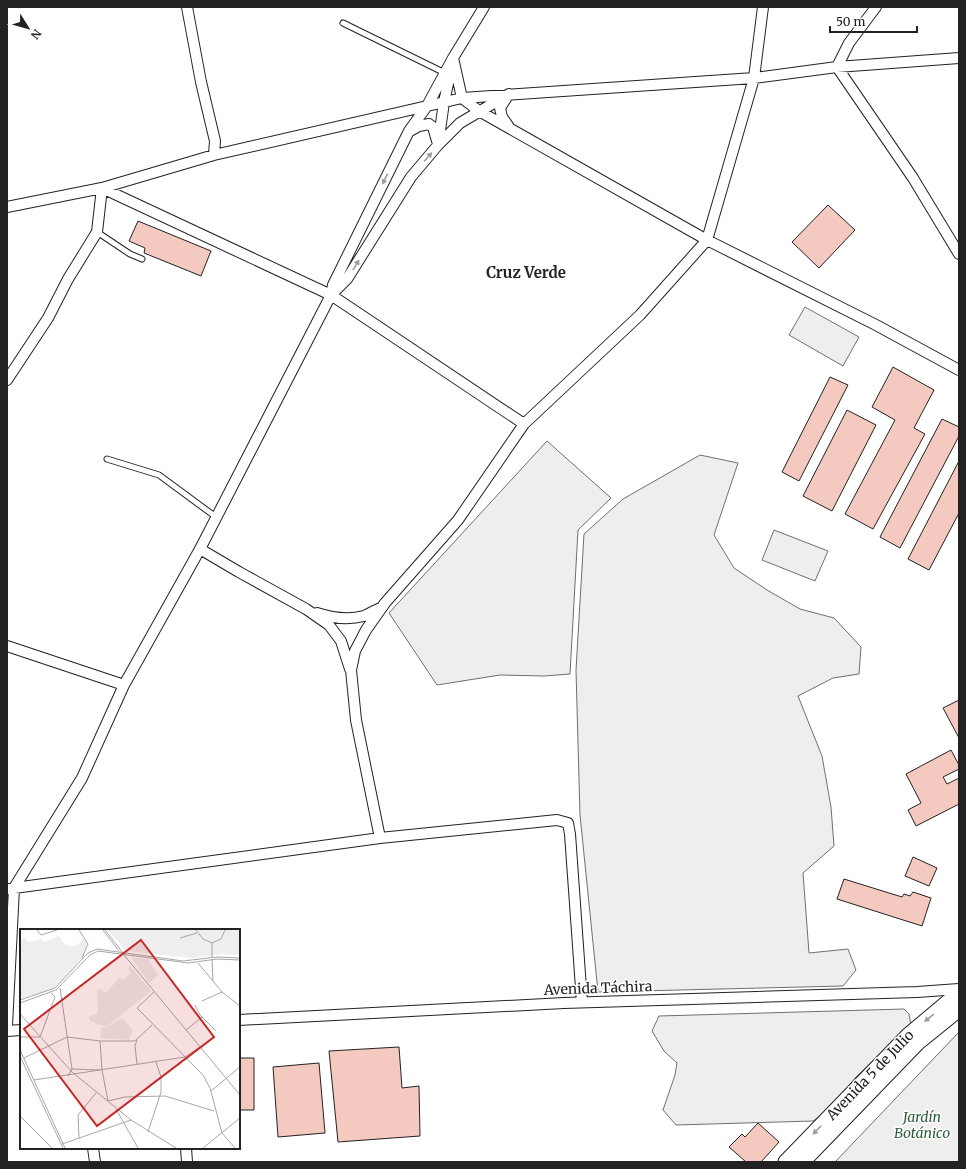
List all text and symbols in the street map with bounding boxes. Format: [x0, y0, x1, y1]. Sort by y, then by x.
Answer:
north arrow [8, 8, 48, 48]
scale bar [830, 8, 917, 34]
text: 50 m [836, 14, 865, 29]
text: N [28, 26, 44, 42]
one-way arrow [423, 152, 432, 163]
one-way arrow [382, 173, 388, 184]
one-way arrow [352, 259, 359, 271]
district label: Cruz Verde [486, 263, 566, 282]
inset map [20, 929, 240, 1149]
street label: Avenida Táchira [542, 977, 653, 999]
one-way arrow [923, 1013, 934, 1022]
street label: Avenida 5 de Julio [822, 1026, 918, 1125]
park label: Jardín Botánico [894, 1108, 950, 1142]
one-way arrow [812, 1125, 822, 1135]

